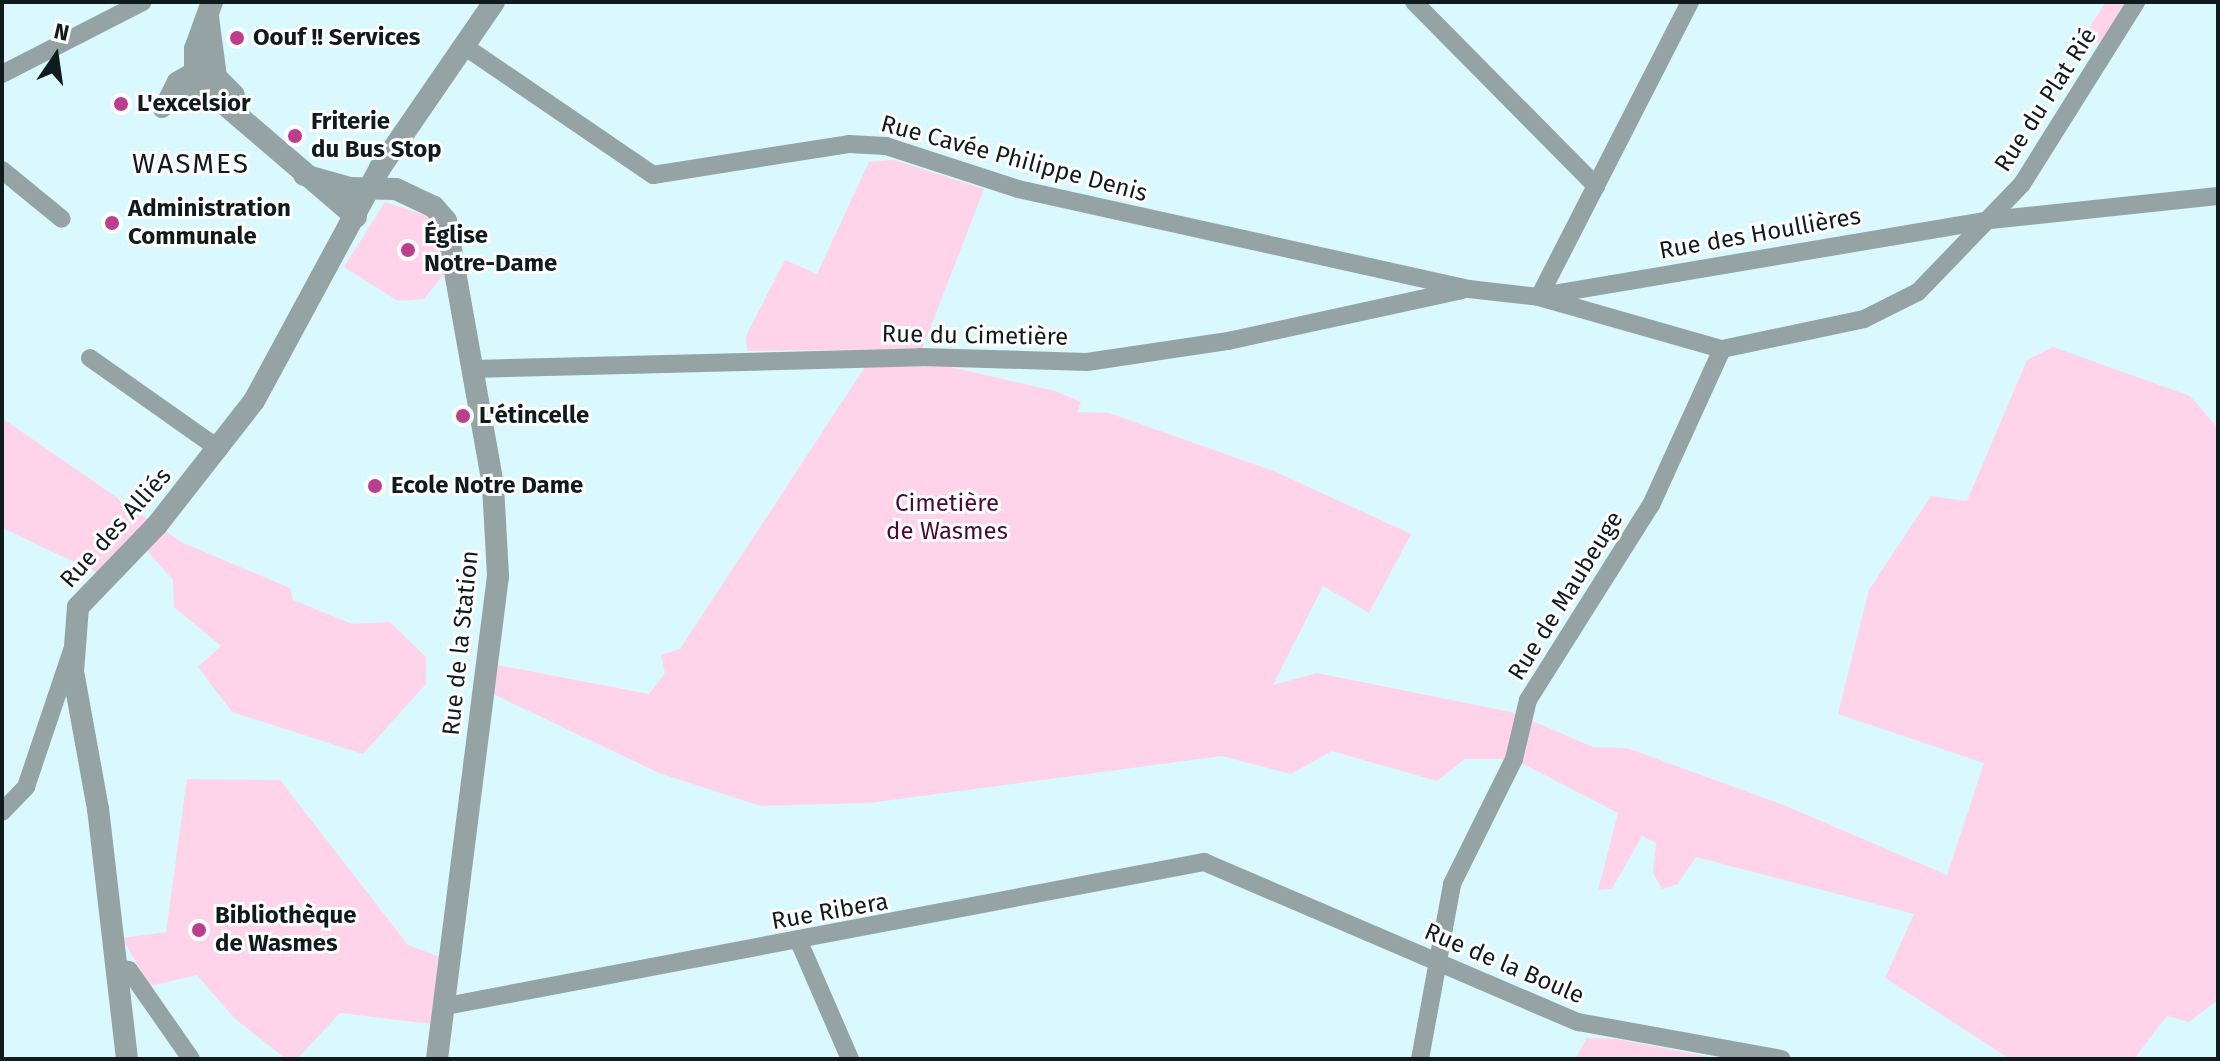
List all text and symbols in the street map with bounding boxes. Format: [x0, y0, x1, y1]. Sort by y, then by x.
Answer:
north arrow [16, 16, 96, 96]
text: N [51, 17, 72, 47]
street label: Rue du Plat Rié [1989, 23, 2103, 177]
place label: Oouf !! Services [253, 24, 420, 52]
marker: Oouf !! Services [228, 29, 246, 47]
place label: L'excelsior [137, 90, 251, 118]
marker: L'excelsior [112, 95, 130, 113]
place label: Friterie du Bus Stop [311, 108, 442, 164]
street label: Rue Cavée Philippe Denis [878, 110, 1150, 208]
marker: Friterie du Bus Stop [286, 127, 304, 145]
district label: WASMES [132, 147, 250, 181]
place label: Administration Communale [128, 195, 291, 251]
street label: Rue des Houllières [1657, 202, 1863, 266]
marker: Administration Communale [103, 214, 121, 232]
place label: Église Notre-Dame [424, 222, 557, 278]
marker: Église Notre-Dame [399, 241, 417, 259]
street label: Rue du Cimetière [881, 320, 1069, 352]
place label: L'étincelle [479, 402, 589, 430]
marker: L'étincelle [454, 407, 472, 425]
street label: Rue des Alliés [55, 462, 177, 594]
place label: Ecole Notre Dame [391, 472, 583, 500]
marker: Ecole Notre Dame [366, 477, 384, 495]
park label: Cimetière de Wasmes [886, 490, 1008, 546]
street label: Rue de Maubeuge [1502, 506, 1630, 686]
street label: Rue de la Station [437, 549, 485, 737]
street label: Rue Ribera [769, 888, 891, 936]
place label: Bibliothèque de Wasmes [215, 902, 357, 958]
street label: Rue de la Boule [1420, 917, 1588, 1011]
marker: Bibliothèque de Wasmes [190, 921, 208, 939]

